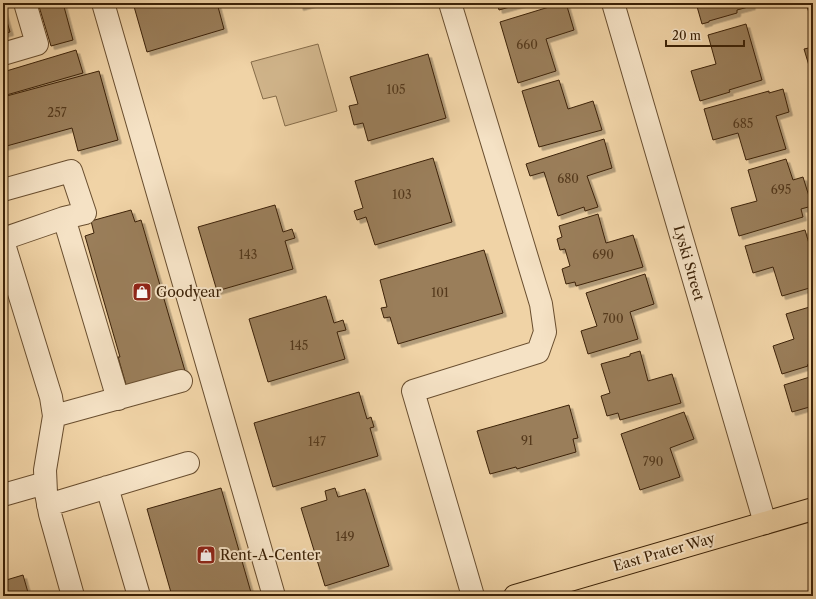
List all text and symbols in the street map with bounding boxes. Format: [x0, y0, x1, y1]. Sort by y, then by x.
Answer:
scale bar [666, 22, 744, 48]
text: 20 m [672, 28, 701, 43]
house number: 660 [516, 37, 538, 52]
house number: 105 [386, 82, 406, 97]
house number: 257 [47, 105, 67, 120]
house number: 685 [733, 116, 753, 131]
house number: 680 [557, 171, 579, 186]
house number: 695 [771, 182, 791, 197]
house number: 103 [392, 187, 412, 202]
street label: Lyski Street [670, 223, 708, 303]
house number: 143 [239, 247, 257, 262]
house number: 690 [592, 247, 614, 262]
shop icon: Goodyear [131, 281, 153, 303]
place label: Goodyear [156, 283, 221, 301]
house number: 101 [431, 285, 449, 300]
house number: 700 [602, 311, 624, 326]
house number: 145 [290, 338, 308, 353]
house number: 91 [521, 433, 533, 448]
house number: 147 [308, 434, 326, 449]
house number: 790 [643, 454, 663, 469]
house number: 149 [335, 529, 355, 544]
street label: East Prater Way [611, 529, 717, 575]
shop icon: Rent-A-Center [195, 544, 217, 566]
place label: Rent-A-Center [220, 546, 321, 564]

